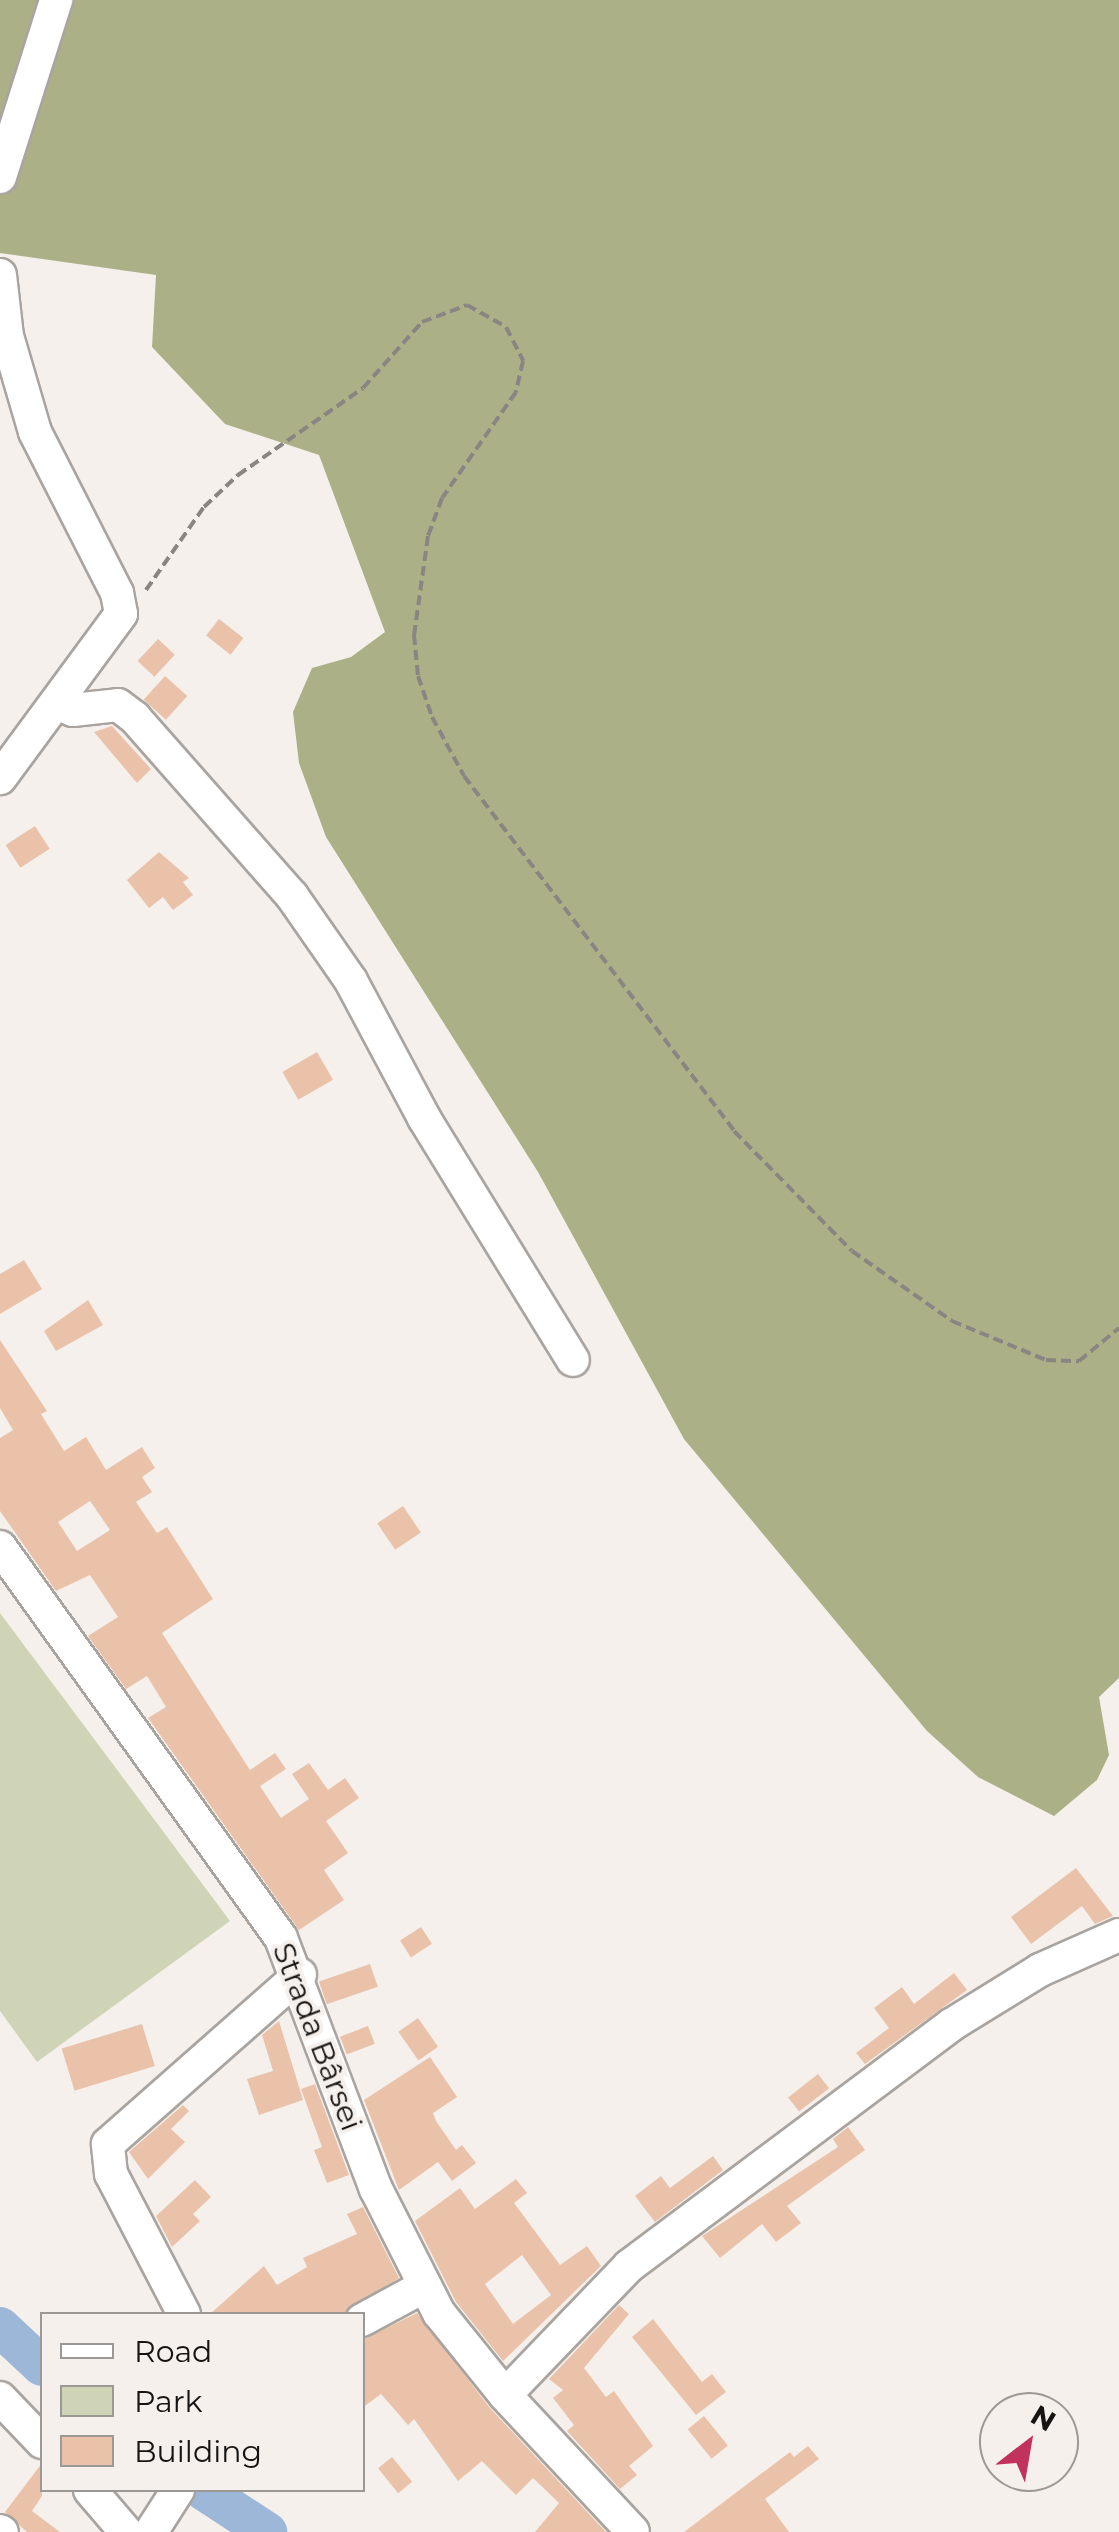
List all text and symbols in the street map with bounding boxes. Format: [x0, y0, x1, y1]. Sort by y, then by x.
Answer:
street label: Strada Bârsei [265, 1938, 369, 2136]
legend [40, 2312, 365, 2492]
text: Road [134, 2333, 212, 2370]
text: Park [134, 2383, 203, 2420]
north arrow [979, 2392, 1079, 2492]
text: N [1025, 2398, 1062, 2438]
text: Building [134, 2433, 262, 2470]

